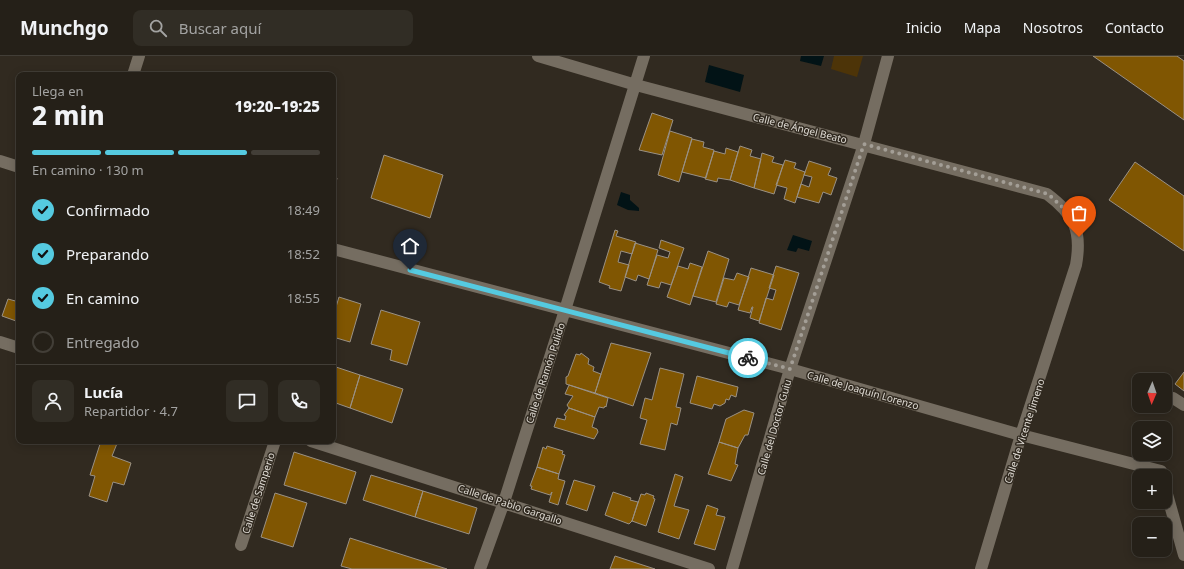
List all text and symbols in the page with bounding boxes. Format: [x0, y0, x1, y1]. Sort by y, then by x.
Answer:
search box [133, 10, 413, 46]
text: Munchgo [20, 15, 109, 41]
icon: search [147, 17, 169, 39]
text: Buscar aquí [179, 18, 261, 38]
text: Inicio [906, 18, 942, 37]
text: Mapa [964, 18, 1001, 37]
text: Nosotros [1023, 18, 1083, 37]
text: Contacto [1105, 18, 1164, 37]
text: Llega en [32, 82, 84, 100]
text: 19:20–19:25 [235, 96, 320, 116]
text: 2 min [32, 97, 105, 133]
street label: Calle de Ángel Beato [751, 110, 849, 146]
text: En camino · 130 m [32, 161, 144, 179]
pin [1062, 196, 1096, 237]
icon: check [32, 199, 54, 221]
text: Confirmado [66, 200, 150, 220]
text: 18:49 [287, 201, 320, 219]
icon: bag [1068, 202, 1090, 224]
pin [393, 229, 427, 270]
icon: home [399, 235, 421, 257]
icon: check [32, 243, 54, 265]
text: Preparando [66, 244, 149, 264]
text: 18:52 [287, 245, 320, 263]
icon: check [32, 287, 54, 309]
text: En camino [66, 288, 139, 308]
text: 18:55 [287, 289, 320, 307]
street label: Calle de Ramón Pulido [522, 321, 568, 425]
text: Entregado [66, 332, 139, 352]
courier [728, 338, 768, 378]
icon: bike [737, 347, 759, 369]
street label: Calle de Joaquín Lorenzo [806, 367, 920, 413]
north arrow [1132, 373, 1172, 413]
map controls [1132, 373, 1172, 557]
street label: Calle del Doctor Guiu [754, 377, 794, 477]
street label: Calle de Vicente Jimeno [1000, 377, 1048, 485]
button: person [32, 380, 74, 422]
button: chat [226, 380, 268, 422]
button: phone [278, 380, 320, 422]
text: Lucía [84, 382, 123, 402]
text: Repartidor · 4.7 [84, 402, 178, 420]
button: layers [1132, 421, 1172, 461]
street label: Calle de Samperio [238, 451, 278, 535]
button: + [1132, 469, 1172, 509]
street label: Calle de Pablo Gargallo [456, 481, 564, 527]
button: − [1132, 517, 1172, 557]

